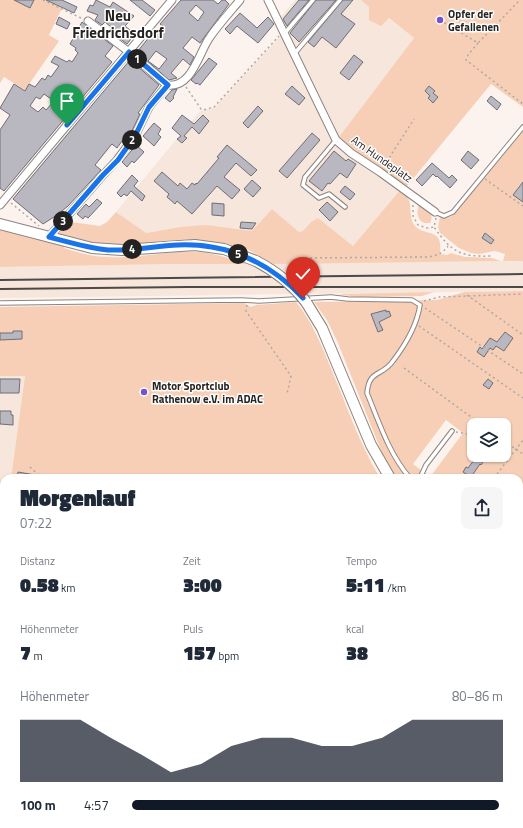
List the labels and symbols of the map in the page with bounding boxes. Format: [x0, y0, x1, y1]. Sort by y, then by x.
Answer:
district label: Neu Friedrichsdorf [72, 4, 164, 44]
place label: Opfer der Gefallenen [448, 6, 499, 35]
marker: Opfer der Gefallenen [435, 15, 445, 25]
pin: 1 [127, 49, 147, 69]
pin [50, 84, 84, 125]
pin: 2 [122, 130, 142, 150]
street label: Am Hundeplatz [348, 132, 416, 186]
pin: 3 [53, 211, 73, 231]
pin: 4 [122, 239, 142, 259]
pin: 5 [228, 244, 248, 264]
pin [286, 257, 320, 298]
place label: Motor Sportclub Rathenow e.V. im ADAC [152, 378, 263, 407]
marker: Motor Sportclub Rathenow e.V. im ADAC [139, 387, 149, 397]

